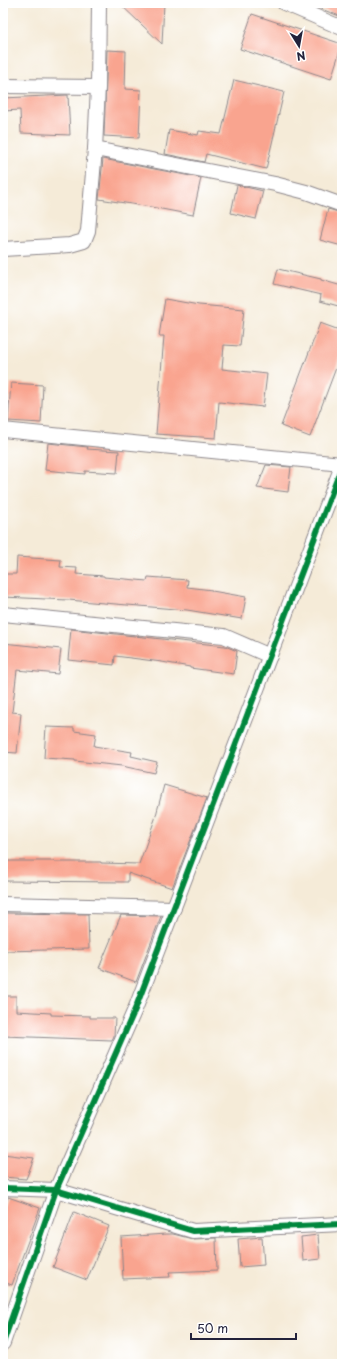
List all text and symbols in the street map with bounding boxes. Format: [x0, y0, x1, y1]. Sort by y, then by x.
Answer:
north arrow [279, 26, 319, 66]
text: N [295, 47, 307, 66]
scale bar [191, 1315, 296, 1341]
text: 50 m [197, 1319, 228, 1337]

